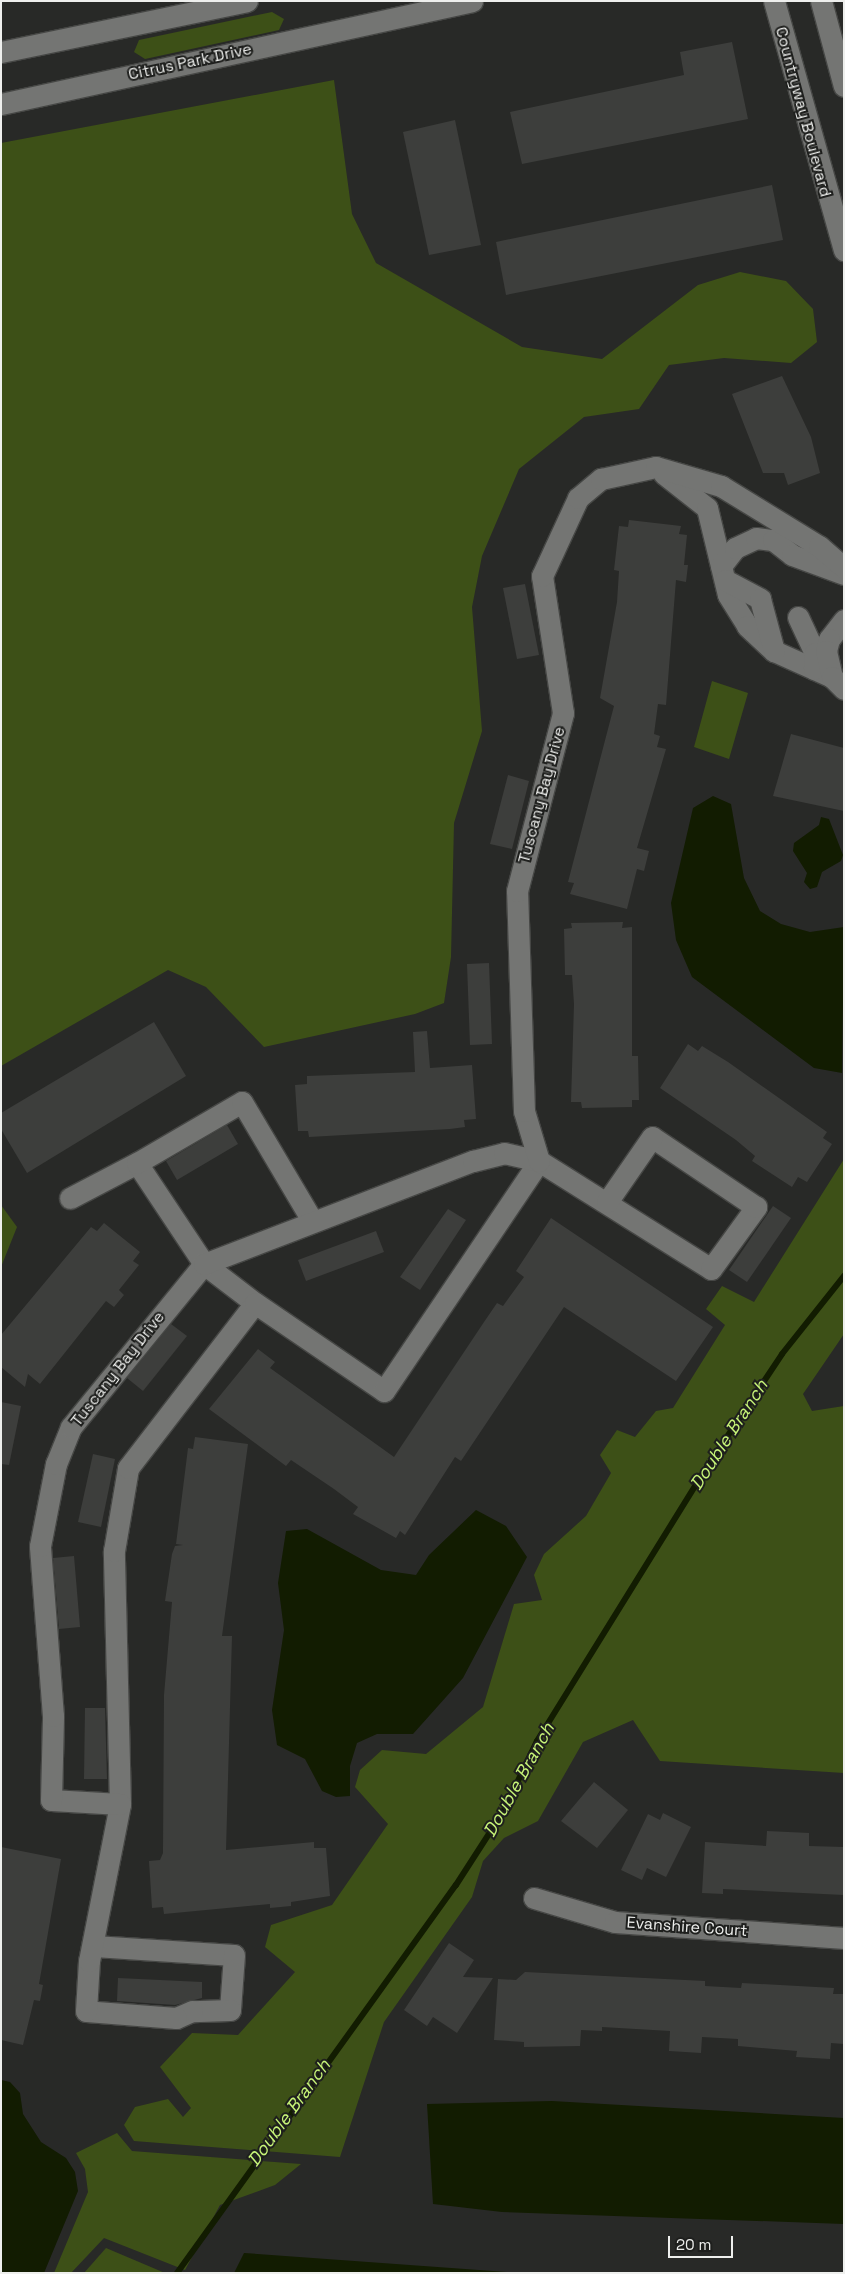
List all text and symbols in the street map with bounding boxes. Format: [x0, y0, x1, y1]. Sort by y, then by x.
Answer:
street label: Countryway Boulevard [771, 25, 835, 199]
street label: Citrus Park Drive [127, 40, 253, 84]
street label: Tuscany Bay Drive [515, 725, 569, 865]
street label: Tuscany Bay Drive [67, 1308, 169, 1430]
water label: Double Branch [685, 1376, 773, 1494]
water label: Double Branch [479, 1719, 559, 1841]
street label: Evanshire Court [626, 1913, 748, 1941]
water label: Double Branch [243, 2055, 335, 2171]
scale bar [670, 2226, 735, 2258]
text: 20 m [676, 2235, 711, 2254]

